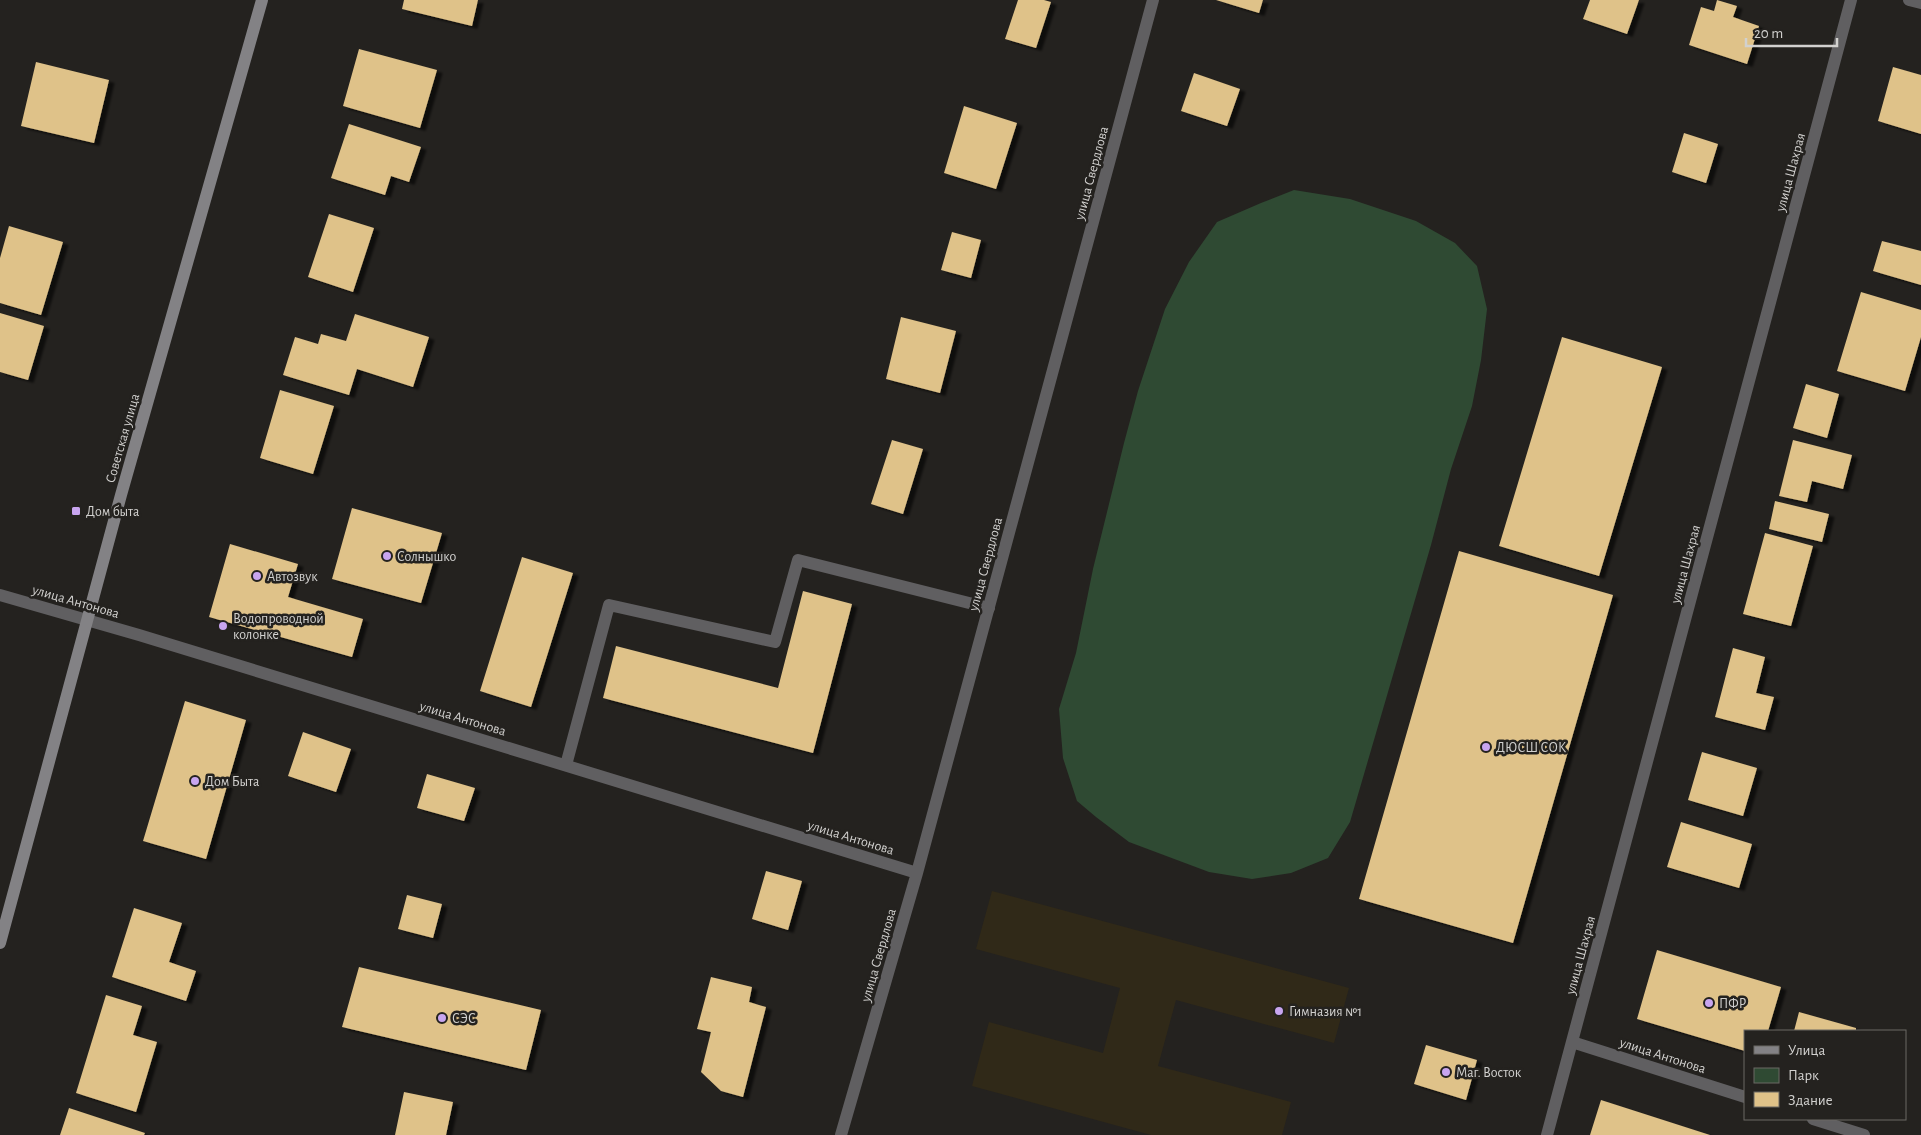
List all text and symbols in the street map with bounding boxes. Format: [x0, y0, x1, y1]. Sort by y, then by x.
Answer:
scale bar [1746, 15, 1837, 47]
text: 20 m [1754, 26, 1783, 41]
street label: улица Свердлова [1072, 124, 1111, 223]
street label: улица Шахрая [1773, 131, 1808, 214]
street label: Советская улица [104, 391, 143, 484]
marker: Дом быта [70, 505, 82, 517]
place label: Дом быта [86, 505, 140, 519]
street label: улица Свердлова [966, 515, 1005, 614]
street label: улица Шахрая [1668, 523, 1703, 606]
marker: Солнышко [381, 550, 393, 562]
place label: Солнышко [397, 550, 456, 564]
marker: Автозвук [251, 570, 263, 582]
place label: Автозвук [267, 570, 318, 584]
street label: улица Антонова [30, 583, 121, 621]
place label: Водопроводной колонке [233, 612, 324, 642]
marker: Водопроводной колонке [217, 620, 229, 632]
street label: улица Антонова [417, 699, 508, 739]
marker: ДЮСШ СОК [1480, 741, 1492, 753]
place label: ДЮСШ СОК [1496, 741, 1566, 755]
marker: Дом Быта [189, 775, 201, 787]
place label: Дом Быта [205, 775, 260, 789]
street label: улица Антонова [805, 818, 896, 858]
street label: улица Свердлова [859, 907, 899, 1004]
street label: улица Шахрая [1563, 914, 1598, 997]
marker: ПФР [1703, 997, 1715, 1009]
place label: ПФР [1719, 997, 1746, 1011]
marker: Гимназия №1 [1273, 1005, 1285, 1017]
place label: Гимназия №1 [1289, 1005, 1362, 1019]
marker: СЭС [436, 1012, 448, 1024]
place label: СЭС [452, 1012, 476, 1026]
legend [1744, 1030, 1906, 1120]
street label: улица Антонова [1617, 1035, 1708, 1077]
text: Улица [1788, 1043, 1825, 1058]
marker: Маг. Восток [1440, 1066, 1452, 1078]
place label: Маг. Восток [1456, 1066, 1522, 1080]
text: Парк [1788, 1068, 1819, 1083]
text: Здание [1788, 1093, 1833, 1108]

